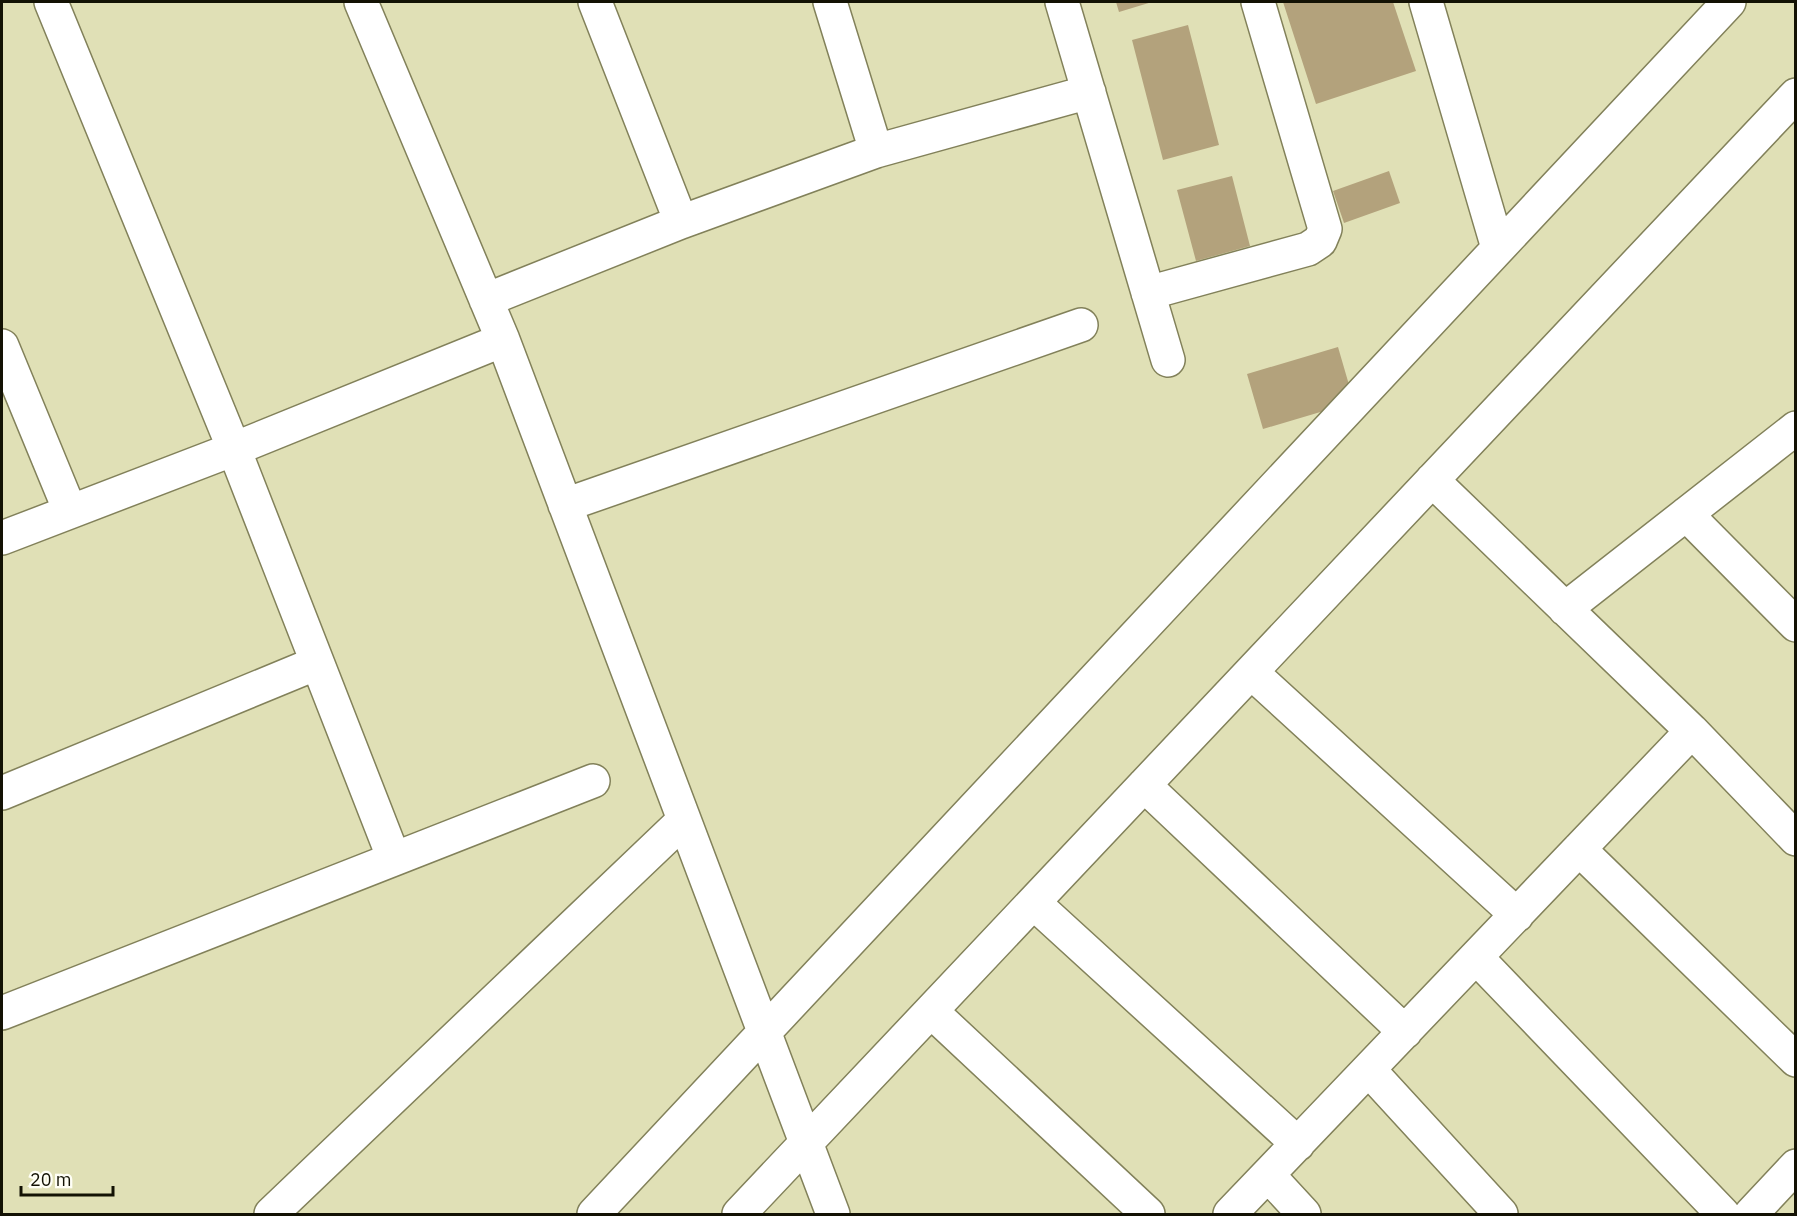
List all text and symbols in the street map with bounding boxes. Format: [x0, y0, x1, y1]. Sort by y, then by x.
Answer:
scale bar [21, 1159, 112, 1197]
text: 20 m [30, 1168, 72, 1191]

